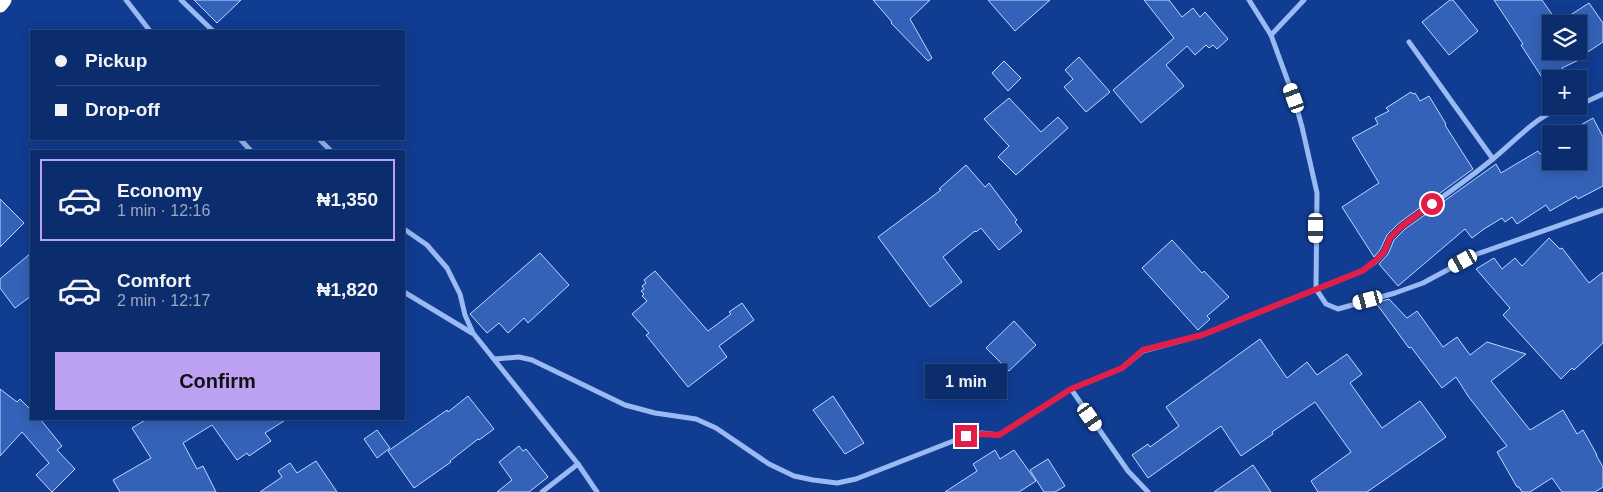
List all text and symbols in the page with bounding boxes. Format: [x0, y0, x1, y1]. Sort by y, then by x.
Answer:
map controls [1542, 15, 1587, 170]
button: layers [1542, 15, 1587, 60]
text: Pickup [85, 50, 147, 71]
button: + [1542, 70, 1587, 115]
car [1281, 81, 1306, 115]
text: Drop-off [85, 99, 160, 120]
button: − [1542, 125, 1587, 170]
icon: car [57, 178, 102, 223]
text: Economy [117, 180, 203, 201]
text: ₦1,350 [317, 189, 378, 210]
route start [1421, 193, 1443, 215]
text: 1 min · 12:16 [117, 202, 210, 219]
car [1308, 213, 1323, 243]
car [1446, 247, 1479, 275]
icon: car [57, 268, 102, 313]
text: Comfort [117, 270, 191, 291]
text: ₦1,820 [317, 279, 378, 300]
car [1351, 289, 1384, 311]
text: 2 min · 12:17 [117, 292, 210, 309]
button: Confirm [55, 352, 380, 410]
callout: 1 min [925, 364, 1007, 398]
text: 1 min [945, 373, 987, 390]
car [1075, 400, 1104, 434]
route end [955, 425, 977, 447]

